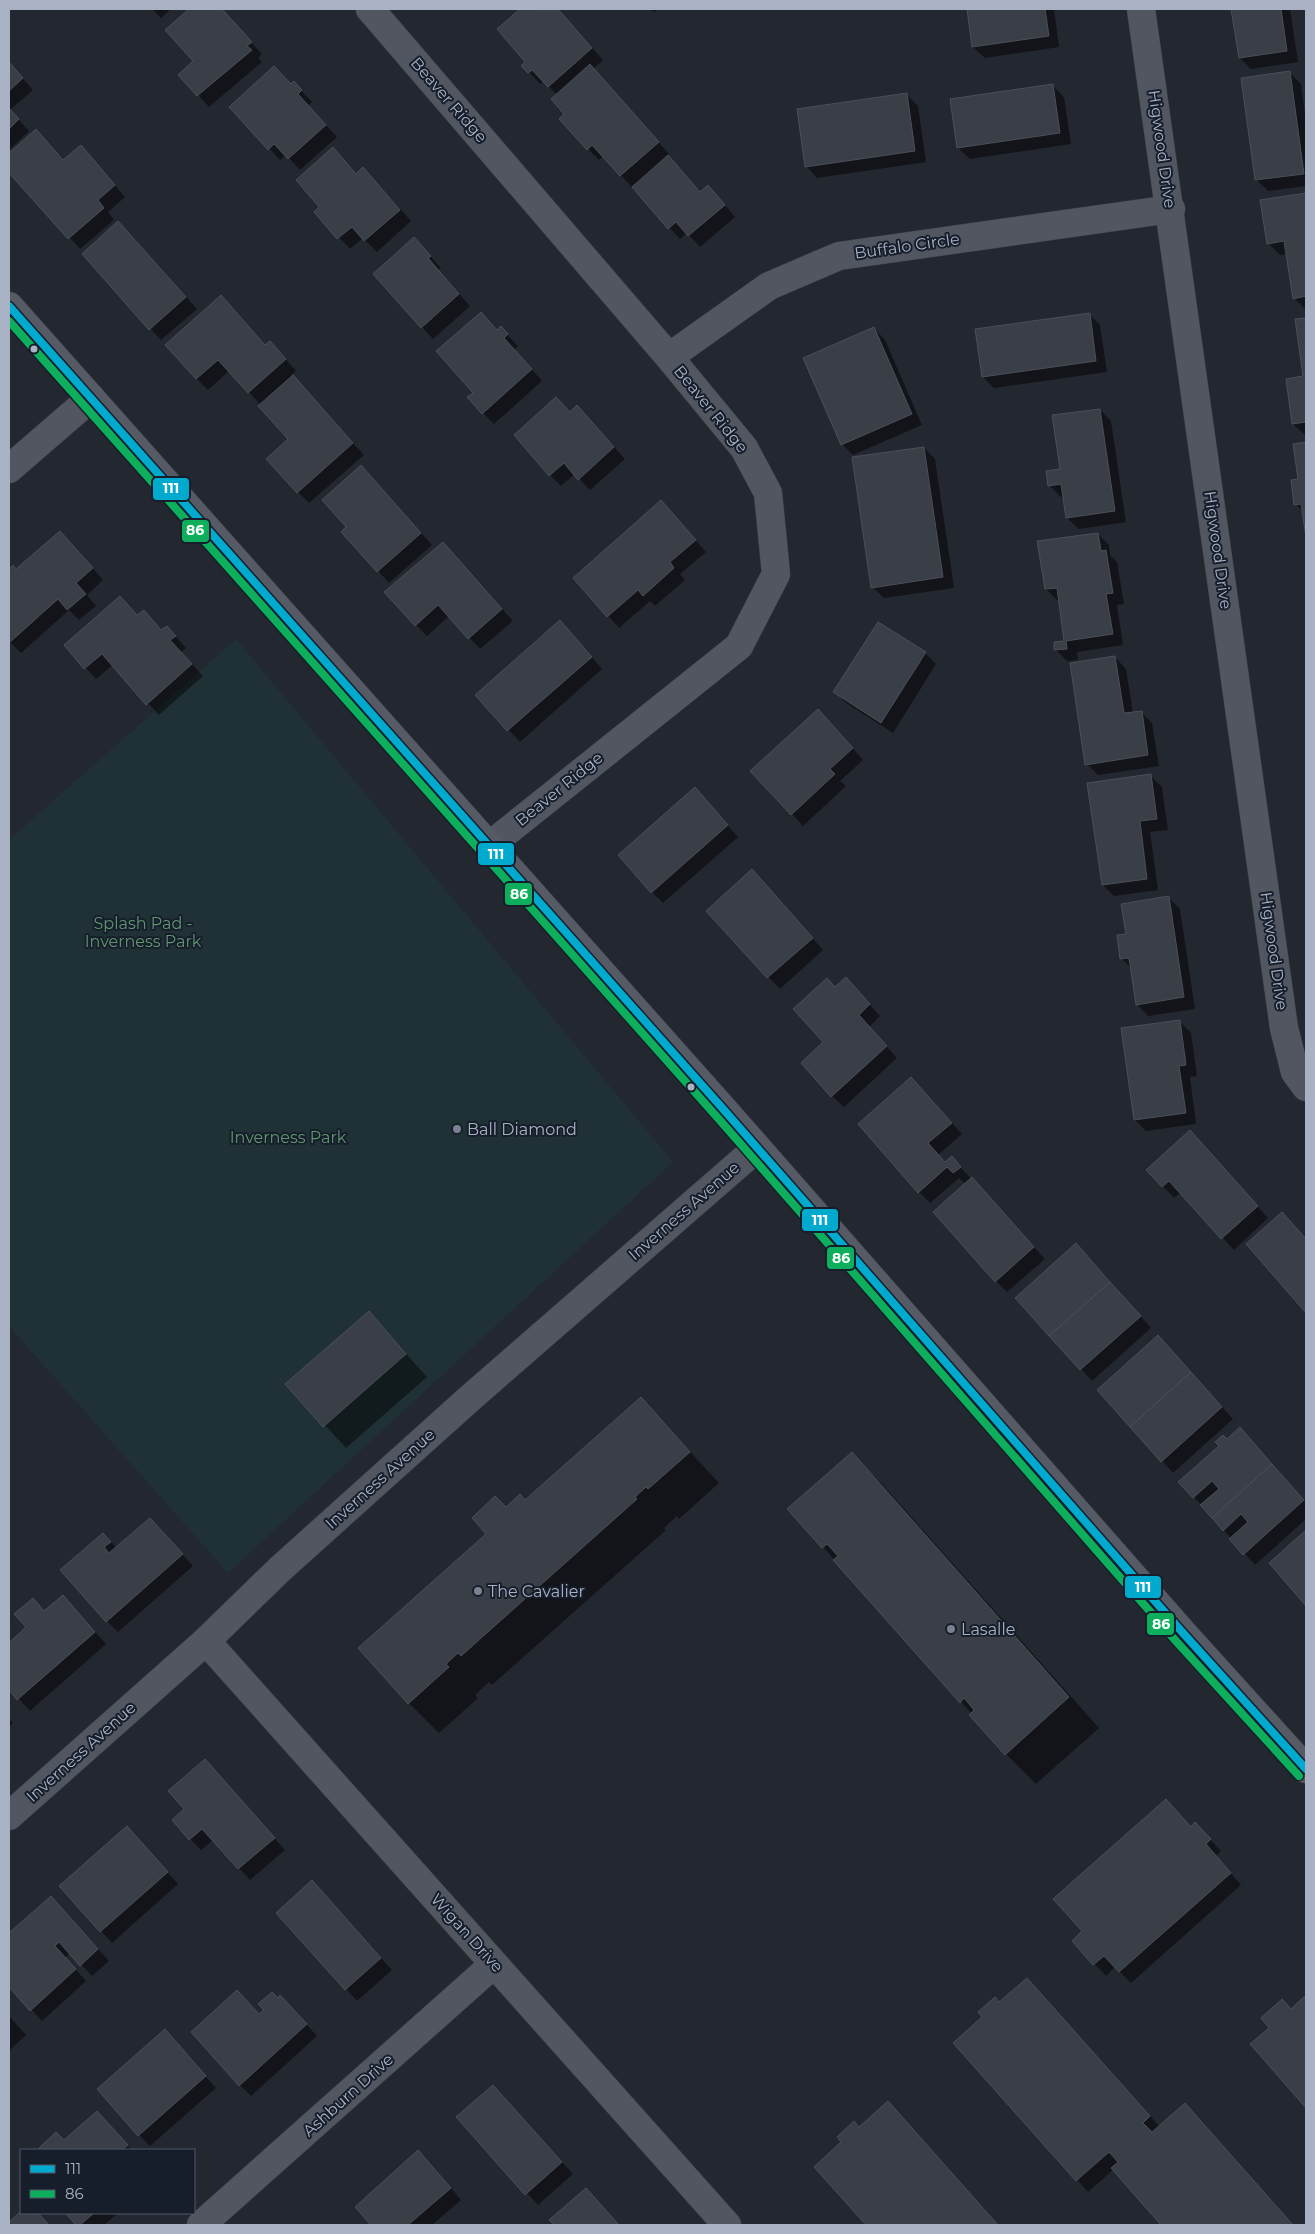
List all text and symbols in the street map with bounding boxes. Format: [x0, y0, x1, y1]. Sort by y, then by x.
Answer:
street label: Beaver Ridge [407, 53, 491, 147]
street label: Higwood Drive [1144, 89, 1180, 209]
street label: Buffalo Circle [853, 229, 961, 263]
unlabelled marker [29, 344, 39, 354]
street label: Beaver Ridge [670, 362, 752, 456]
line badge: 111 [152, 477, 190, 501]
text: 111 [163, 479, 179, 497]
street label: Higwood Drive [1200, 490, 1236, 610]
line badge: 86 [181, 519, 210, 543]
text: 86 [186, 521, 204, 539]
street label: Beaver Ridge [512, 748, 606, 830]
line badge: 111 [477, 842, 515, 866]
text: 111 [488, 845, 504, 863]
line badge: 86 [504, 882, 533, 906]
text: 86 [510, 885, 528, 903]
street label: Higwood Drive [1256, 891, 1292, 1011]
park label: Splash Pad - Inverness Park [85, 914, 202, 951]
unlabelled marker [686, 1082, 696, 1092]
place label: Ball Diamond [467, 1120, 577, 1139]
marker: Ball Diamond [451, 1123, 463, 1135]
park label: Inverness Park [230, 1128, 347, 1147]
street label: Inverness Avenue [625, 1158, 743, 1264]
line badge: 111 [801, 1208, 839, 1232]
text: 111 [812, 1211, 828, 1229]
line badge: 86 [826, 1246, 855, 1270]
text: 86 [832, 1249, 850, 1267]
street label: Inverness Avenue [321, 1425, 439, 1533]
line badge: 111 [1124, 1575, 1162, 1599]
text: 111 [1135, 1578, 1151, 1596]
place label: The Cavalier [488, 1582, 585, 1601]
marker: The Cavalier [472, 1585, 484, 1597]
line badge: 86 [1146, 1612, 1175, 1636]
text: 86 [1152, 1615, 1170, 1633]
place label: Lasalle [961, 1620, 1015, 1639]
marker: Lasalle [945, 1623, 957, 1635]
street label: Inverness Avenue [22, 1698, 140, 1806]
street label: Wigan Drive [427, 1890, 507, 1976]
street label: Ashburn Drive [299, 2050, 397, 2140]
legend [20, 2149, 195, 2214]
text: 111 [65, 2159, 81, 2178]
text: 86 [65, 2184, 84, 2203]

